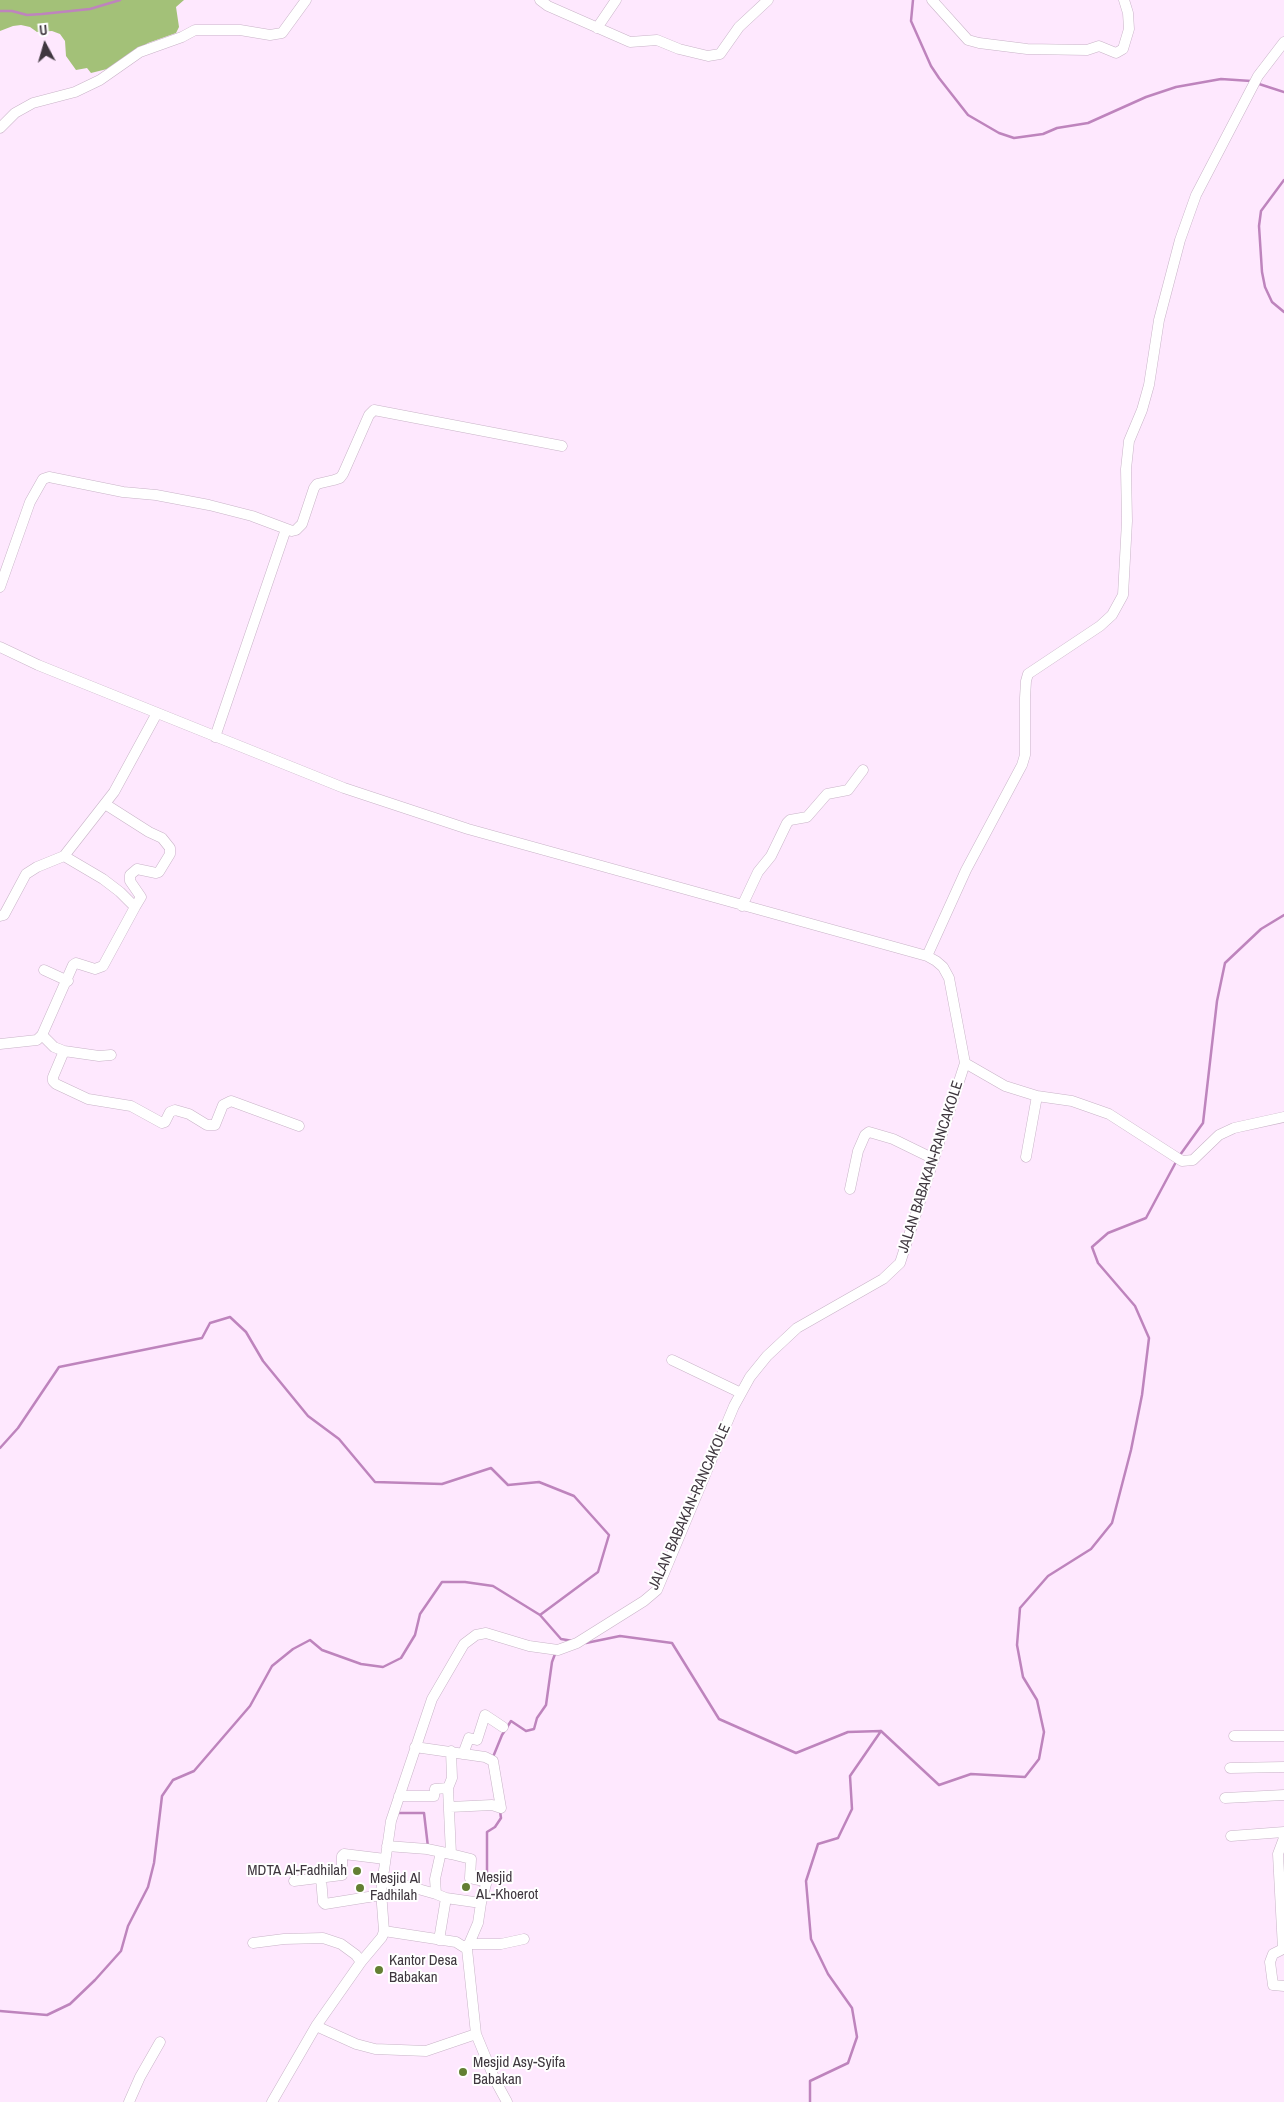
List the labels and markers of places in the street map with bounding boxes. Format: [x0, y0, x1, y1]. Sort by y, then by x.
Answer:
place label: MDTA Al-Fadhilah [247, 1862, 347, 1880]
marker: MDTA Al-Fadhilah [351, 1865, 363, 1877]
place label: Mesjid AL-Khoerot [476, 1869, 538, 1904]
place label: Mesjid Al Fadhilah [370, 1870, 421, 1905]
marker: Mesjid AL-Khoerot [460, 1881, 472, 1893]
marker: Mesjid Al Fadhilah [354, 1882, 366, 1894]
place label: Kantor Desa Babakan [389, 1952, 457, 1987]
marker: Kantor Desa Babakan [373, 1964, 385, 1976]
place label: Mesjid Asy-Syifa Babakan [473, 2054, 565, 2089]
marker: Mesjid Asy-Syifa Babakan [457, 2066, 469, 2078]

